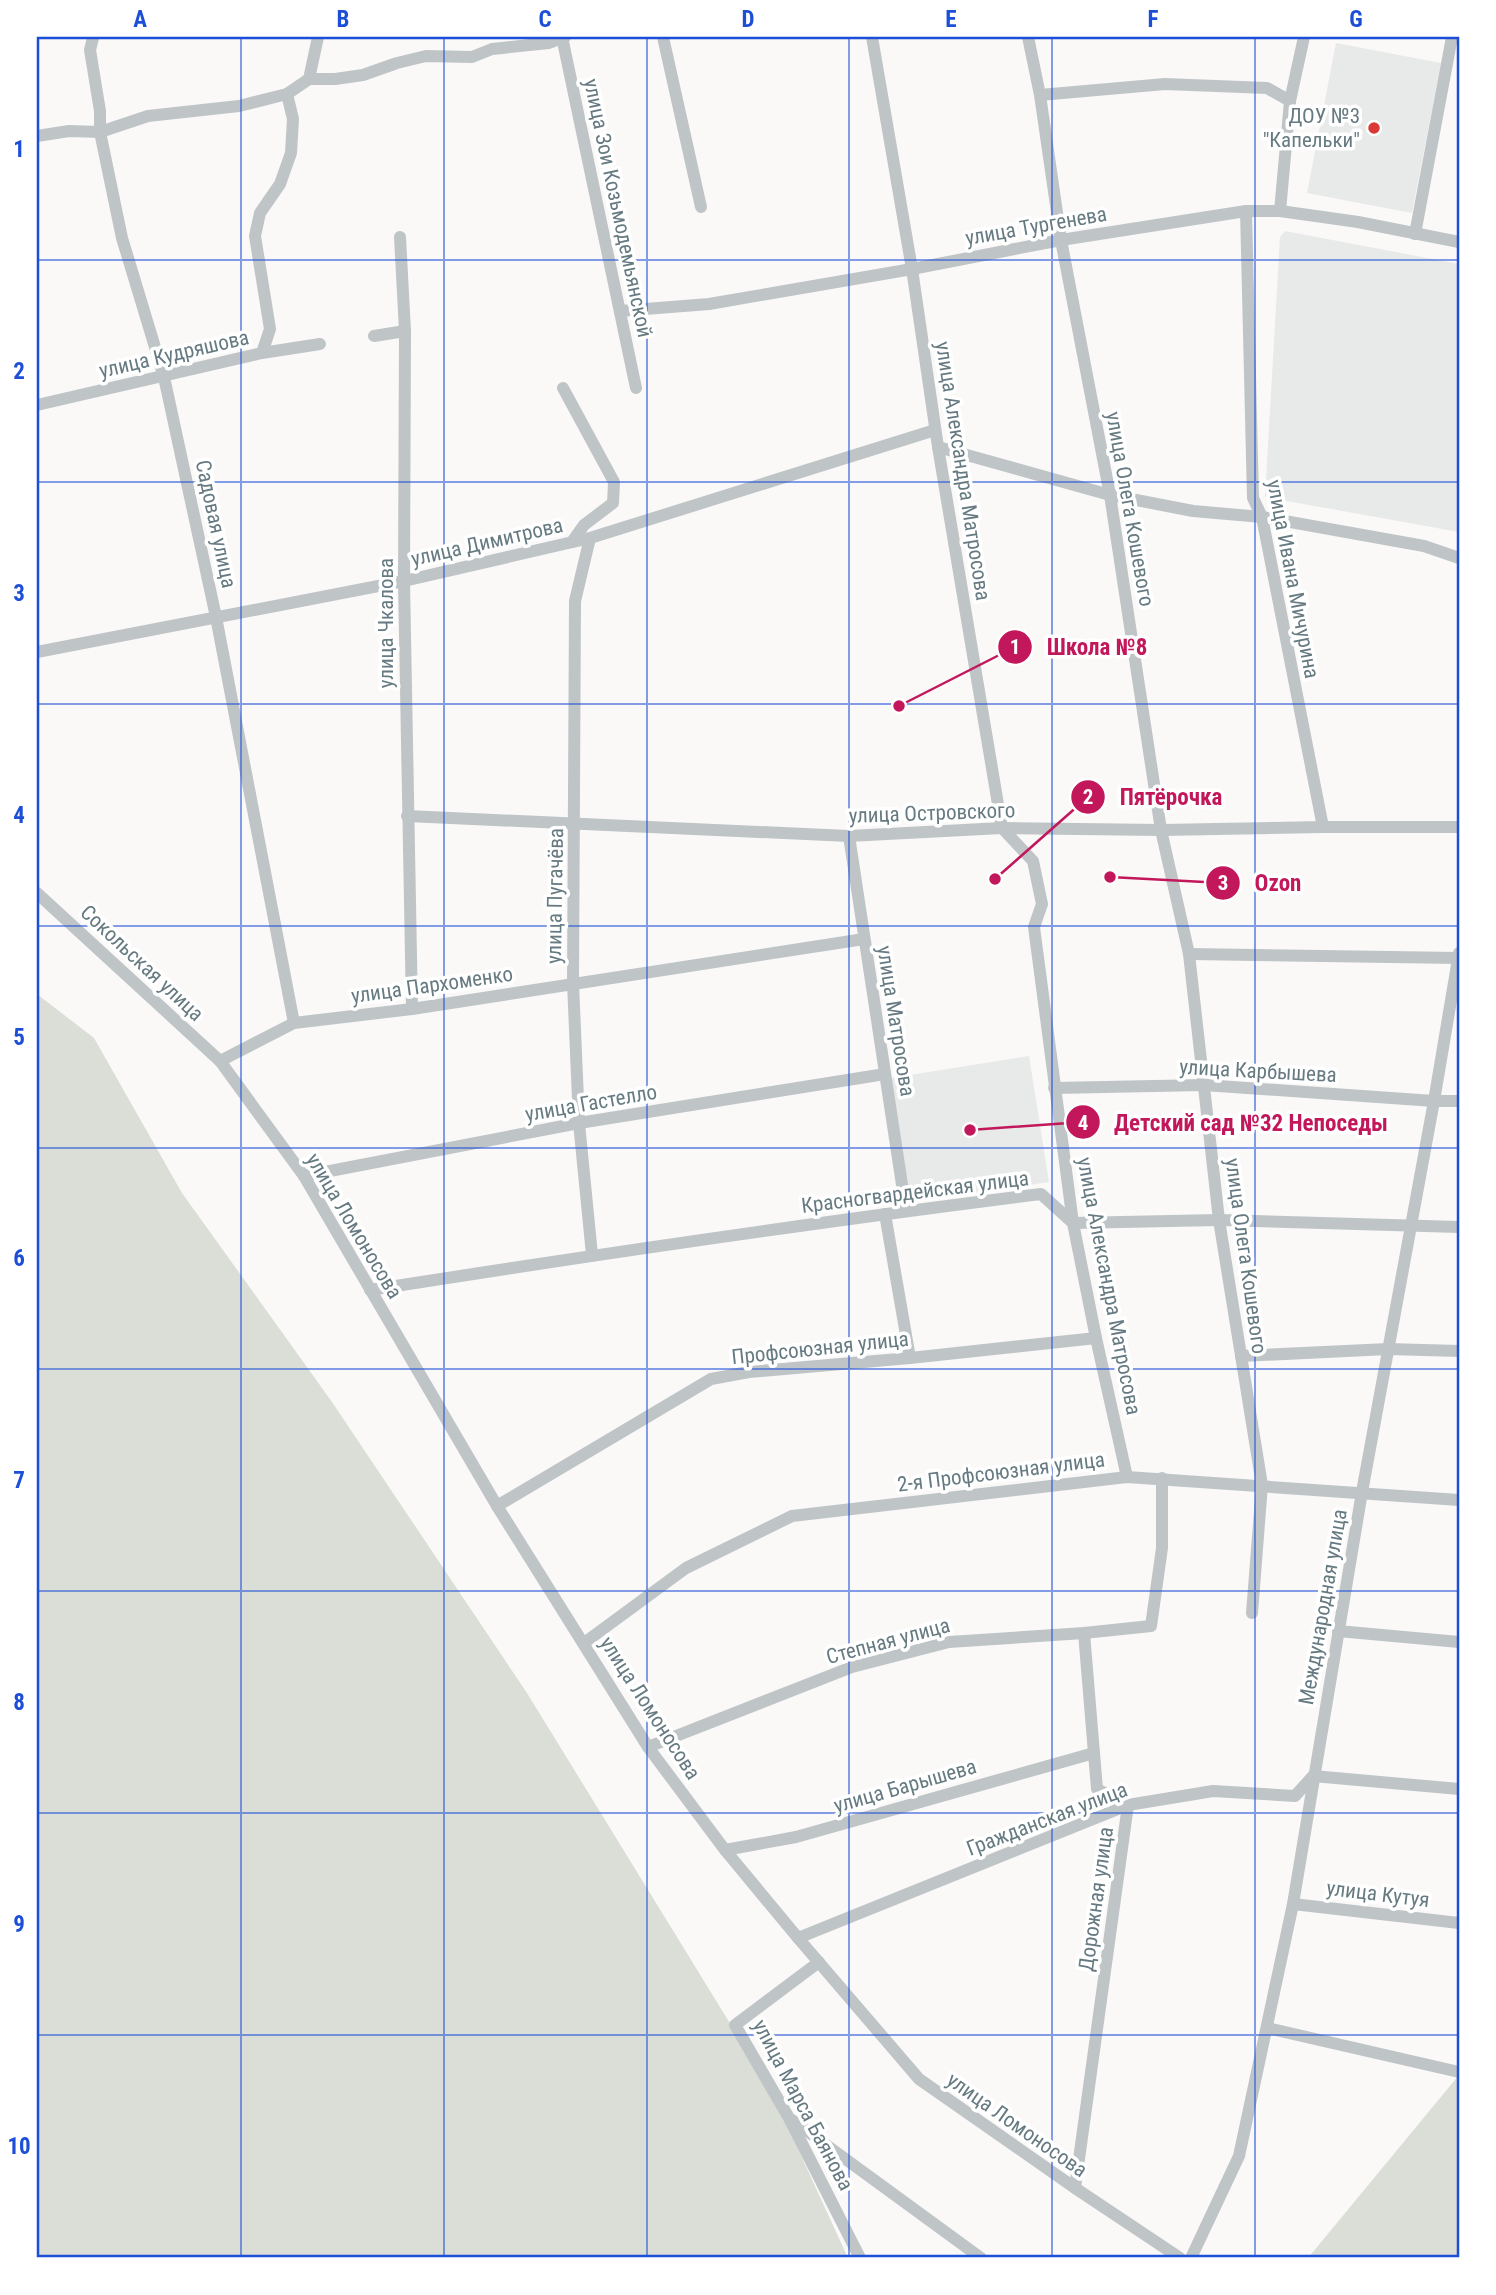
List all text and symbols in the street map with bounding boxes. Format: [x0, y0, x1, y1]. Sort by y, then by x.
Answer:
text: A [133, 6, 147, 33]
text: B [337, 6, 349, 33]
text: C [538, 6, 552, 33]
text: D [742, 6, 755, 33]
text: E [945, 6, 957, 33]
text: F [1148, 6, 1159, 33]
text: G [1349, 6, 1363, 33]
street label: улица Зои Козьмодемьянской [579, 77, 657, 339]
place label: ДОУ №3 "Капельки" [1263, 104, 1360, 152]
marker: ДОУ №3 "Капельки" [1366, 120, 1382, 136]
text: 1 [13, 136, 25, 163]
street label: улица Тургенева [963, 202, 1109, 250]
street label: улица Кудряшова [97, 325, 251, 383]
street label: улица Александра Матросова [931, 340, 995, 602]
text: 2 [13, 358, 25, 385]
street label: улица Олега Кошевого [1101, 410, 1159, 608]
street label: Садовая улица [191, 458, 241, 590]
street label: улица Ивана Мичурина [1262, 478, 1324, 680]
street label: улица Димитрова [409, 513, 565, 571]
street label: улица Чкалова [374, 558, 398, 688]
text: 3 [13, 580, 25, 607]
callout: Школа №8 [997, 625, 1161, 669]
text: Школа №8 [1047, 634, 1147, 661]
text: 1 [1010, 635, 1020, 659]
callout: Пятёрочка [1070, 775, 1236, 819]
text: Пятёрочка [1120, 784, 1223, 811]
text: 2 [1083, 785, 1093, 809]
street label: улица Островского [848, 798, 1016, 828]
text: 4 [13, 802, 25, 829]
street label: улица Пугачёва [542, 828, 568, 964]
callout: Ozon [1205, 861, 1315, 905]
text: Ozon [1255, 870, 1301, 897]
text: 3 [1218, 871, 1228, 895]
street label: Сокольская улица [76, 900, 208, 1026]
street label: улица Матросова [872, 944, 920, 1098]
street label: улица Пархоменко [350, 962, 514, 1008]
text: 5 [13, 1024, 25, 1051]
street label: улица Карбышева [1179, 1055, 1337, 1087]
street label: улица Гастелло [523, 1080, 659, 1126]
callout: Детский сад №32 Непоседы [1066, 1100, 1402, 1144]
text: Детский сад №32 Непоседы [1114, 1110, 1388, 1137]
text: 4 [1078, 1111, 1088, 1135]
street label: улица Ломоносова [301, 1149, 407, 1303]
street label: улица Александра Матросова [1072, 1155, 1146, 1417]
street label: улица Олега Кошевого [1220, 1157, 1272, 1355]
street label: Красногвардейская улица [800, 1166, 1030, 1218]
text: 6 [13, 1245, 25, 1272]
street label: Профсоюзная улица [730, 1327, 910, 1369]
street label: 2-я Профсоюзная улица [896, 1447, 1106, 1497]
text: 7 [13, 1467, 25, 1494]
street label: Международная улица [1294, 1507, 1352, 1707]
street label: Степная улица [824, 1613, 952, 1669]
street label: улица Ломоносова [595, 1632, 705, 1784]
text: 8 [13, 1689, 25, 1716]
street label: улица Барышева [831, 1754, 979, 1818]
street label: Гражданская улица [963, 1777, 1131, 1861]
street label: Дорожная улица [1074, 1825, 1118, 1973]
street label: улица Кутуя [1325, 1876, 1431, 1912]
text: 9 [13, 1911, 25, 1938]
street label: улица Марса Баянова [748, 2015, 858, 2195]
street label: улица Ломоносова [942, 2068, 1092, 2182]
text: 10 [7, 2133, 31, 2160]

